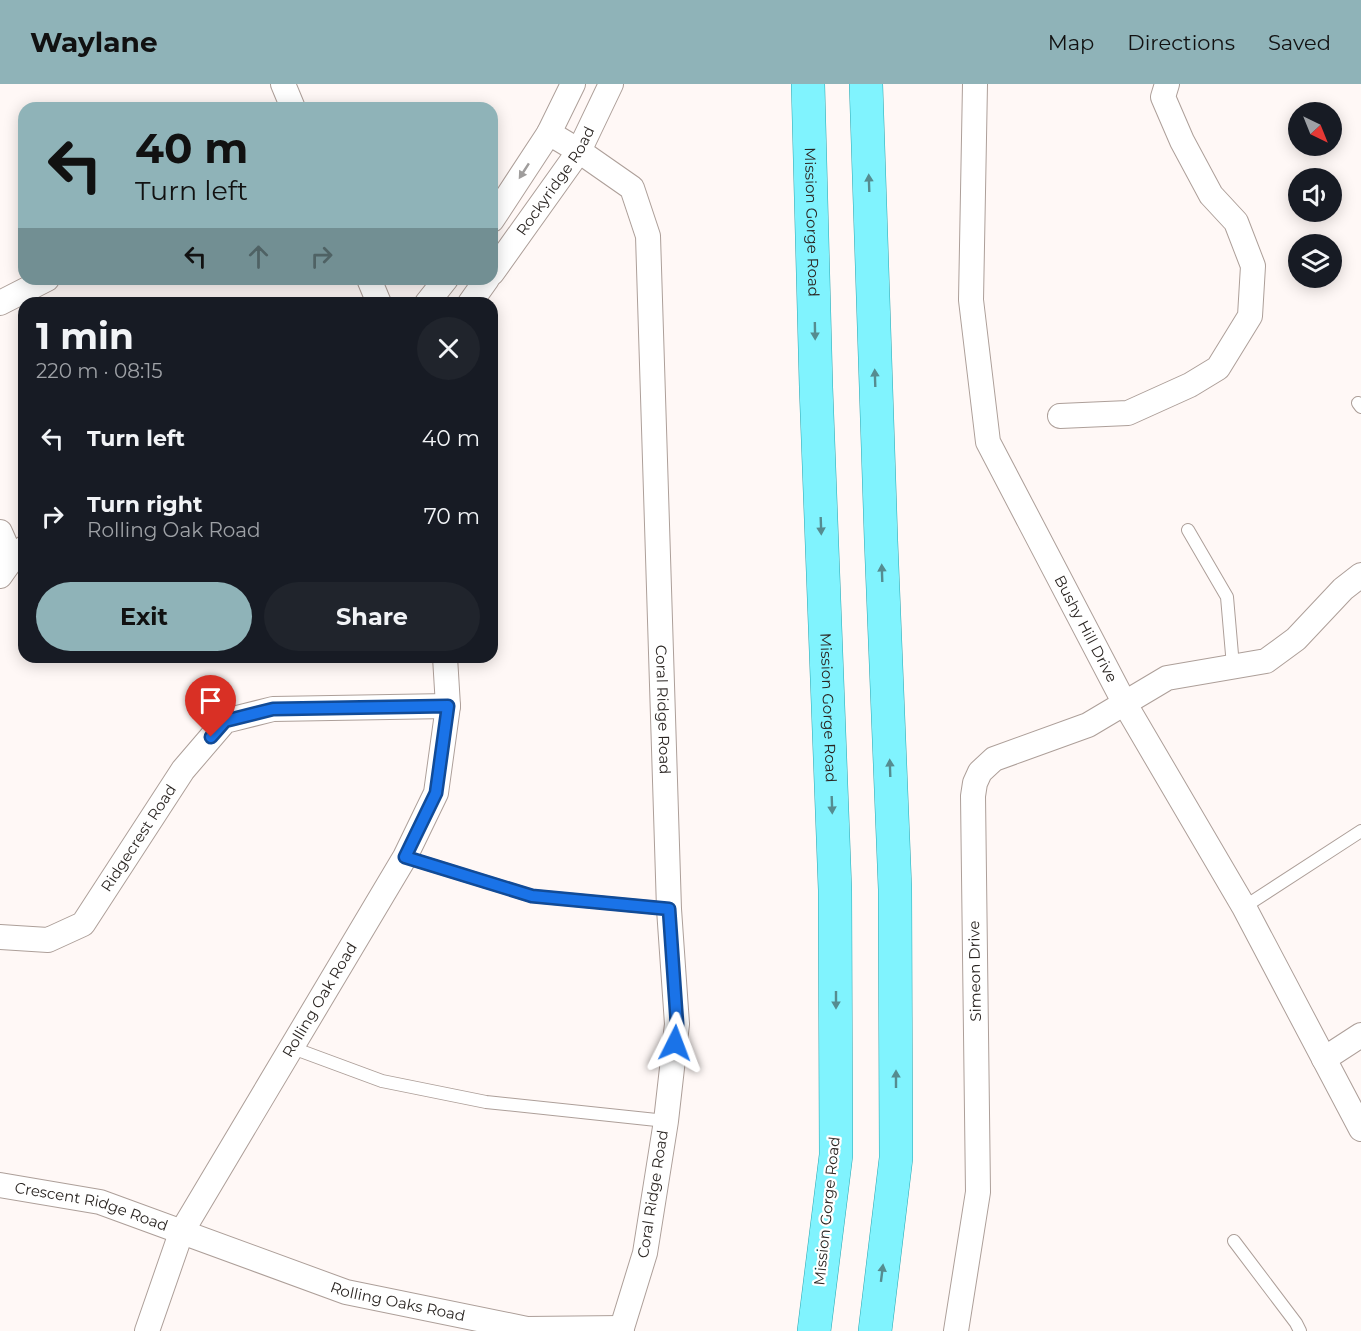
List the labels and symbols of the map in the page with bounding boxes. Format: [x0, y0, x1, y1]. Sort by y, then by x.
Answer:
north arrow [1288, 102, 1342, 156]
street label: Rockyridge Road [512, 123, 598, 239]
street label: Mission Gorge Road [801, 147, 824, 297]
one-way arrow [518, 163, 530, 179]
one-way arrow [864, 174, 873, 193]
one-way arrow [810, 322, 820, 341]
one-way arrow [871, 369, 880, 388]
one-way arrow [817, 517, 826, 536]
one-way arrow [878, 563, 887, 582]
street label: Bushy Hill Drive [1050, 572, 1122, 686]
street label: Mission Gorge Road [816, 632, 841, 783]
street label: Coral Ridge Road [652, 644, 675, 775]
pin [185, 675, 236, 737]
one-way arrow [886, 758, 895, 777]
street label: Ridgecrest Road [97, 780, 180, 895]
one-way arrow [827, 796, 837, 815]
street label: Simeon Drive [964, 920, 985, 1022]
street label: Rolling Oak Road [278, 939, 361, 1061]
one-way arrow [831, 991, 841, 1010]
position arrow [643, 1011, 707, 1075]
one-way arrow [891, 1069, 901, 1088]
street label: Coral Ridge Road [633, 1128, 672, 1259]
street label: Mission Gorge Road [809, 1135, 844, 1286]
street label: Crescent Ridge Road [13, 1178, 171, 1235]
one-way arrow [877, 1263, 887, 1282]
street label: Rolling Oaks Road [328, 1277, 467, 1325]

